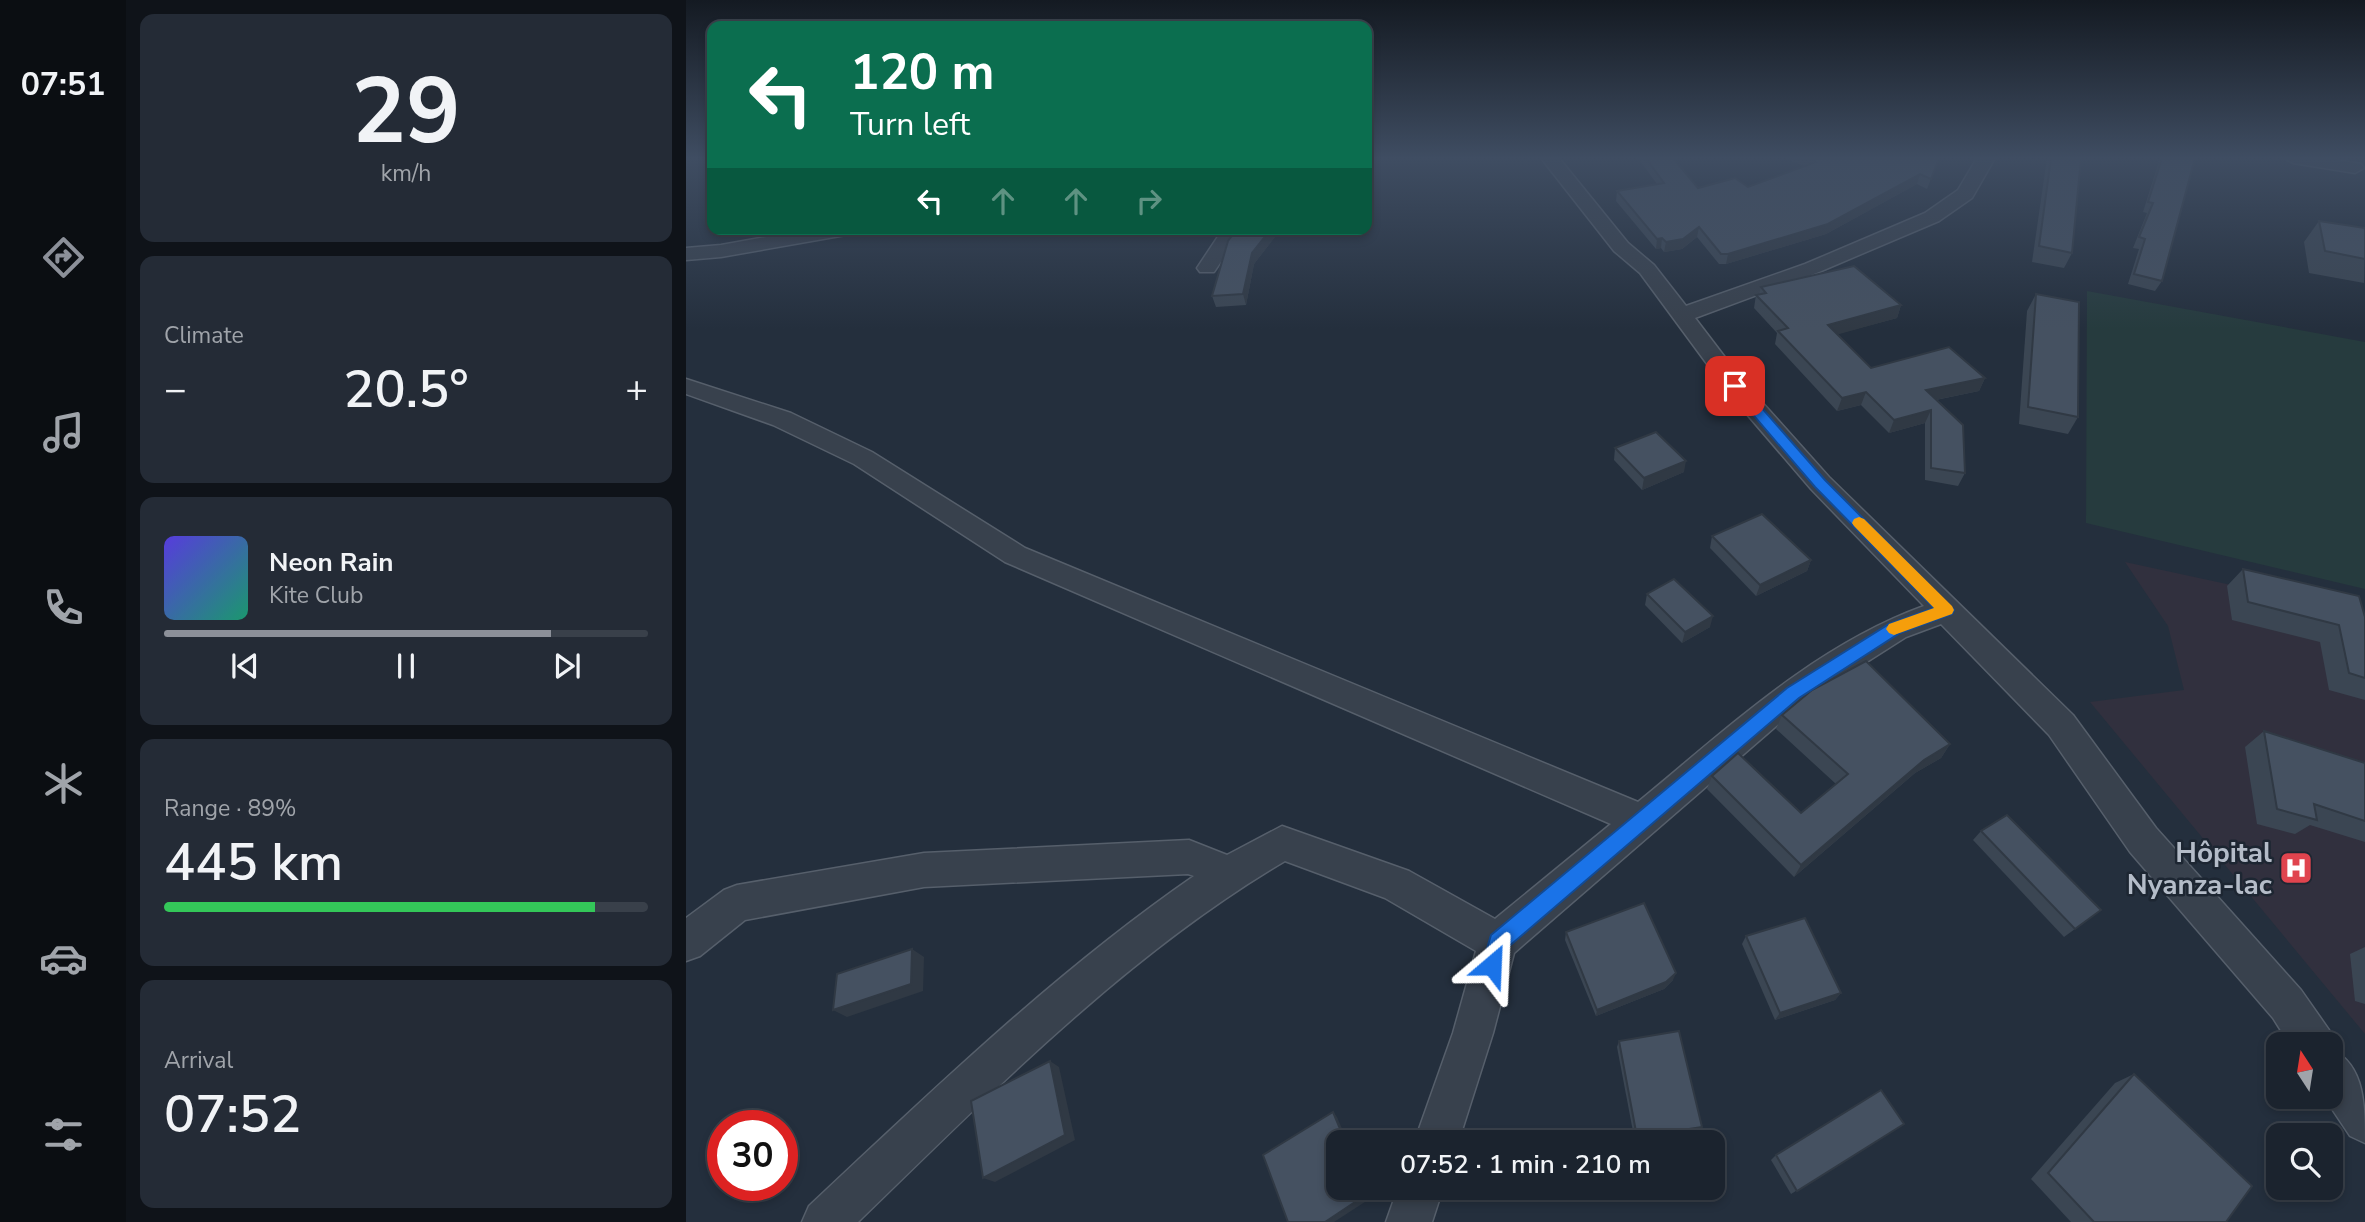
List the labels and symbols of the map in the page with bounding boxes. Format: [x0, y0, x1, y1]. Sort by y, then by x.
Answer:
pin [1705, 356, 1765, 416]
place label: Hôpital Nyanza-lac [2127, 834, 2272, 904]
hospital icon: Hôpital Nyanza-lac [2277, 849, 2315, 887]
position arrow [1455, 928, 1529, 1002]
north arrow [2266, 1032, 2343, 1110]
speed limit sign: 30 [707, 1110, 798, 1201]

